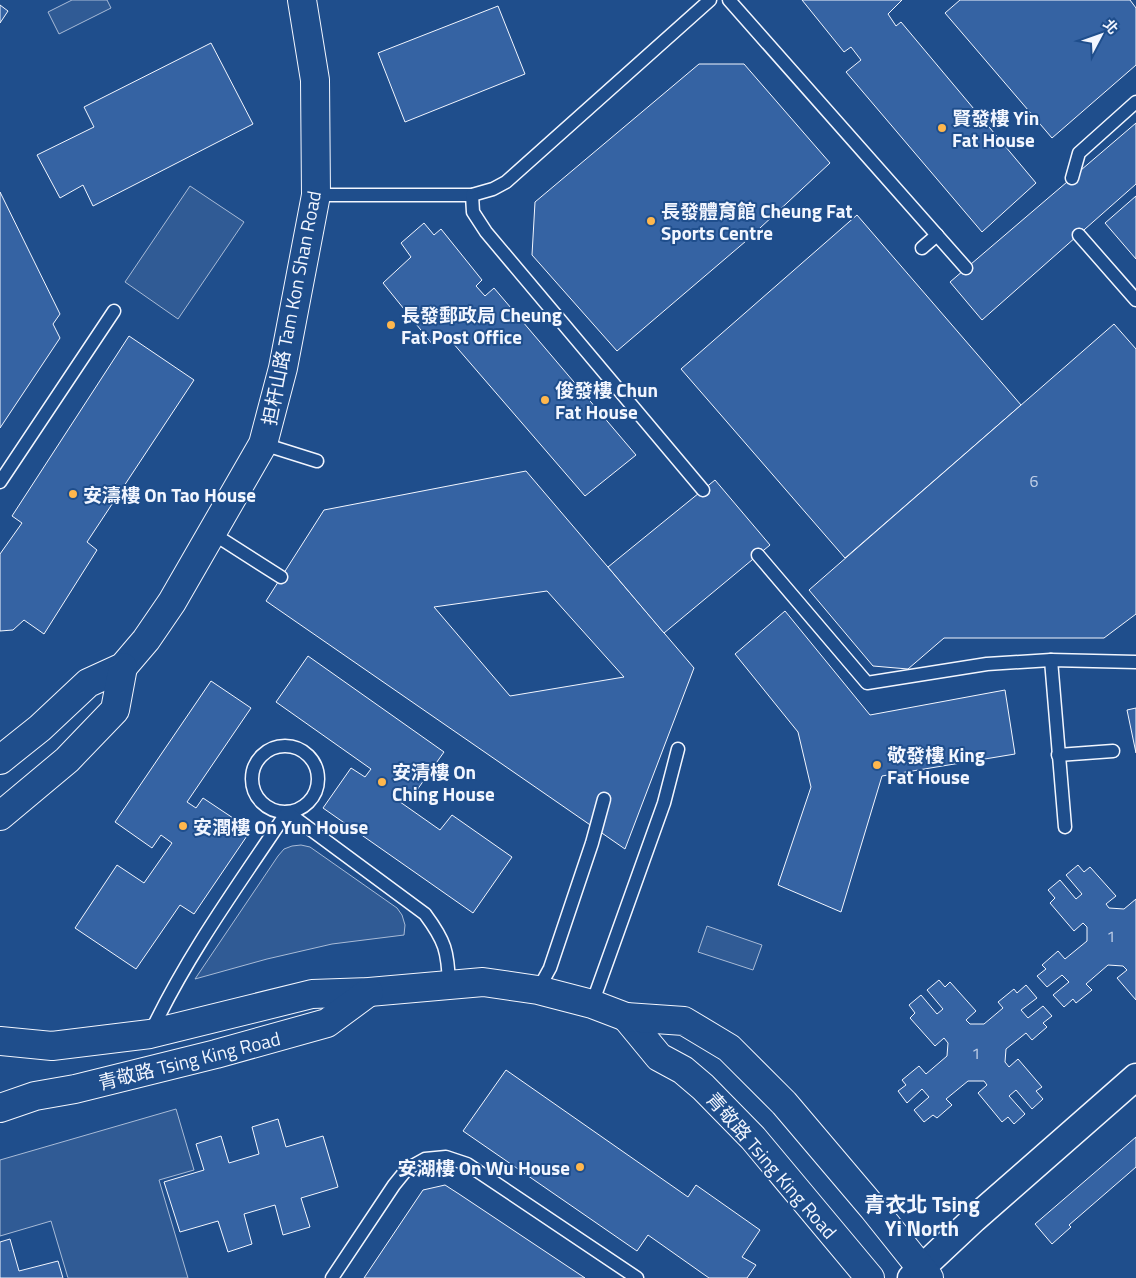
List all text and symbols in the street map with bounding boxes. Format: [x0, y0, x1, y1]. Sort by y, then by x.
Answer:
north arrow [1076, 10, 1126, 60]
text: 北 [1099, 14, 1124, 38]
place label: 賢發樓 Yin Fat House [952, 103, 1039, 154]
marker: 賢發樓 Yin Fat House [936, 122, 948, 134]
street label: 担杆山路 Tam Kon Shan Road [254, 188, 328, 428]
place label: 長發體育館 Cheung Fat Sports Centre [661, 196, 853, 247]
marker: 長發體育館 Cheung Fat Sports Centre [645, 215, 657, 227]
place label: 長發郵政局 Cheung Fat Post Office [401, 300, 562, 351]
marker: 長發郵政局 Cheung Fat Post Office [385, 319, 397, 331]
place label: 俊發樓 Chun Fat House [555, 375, 658, 426]
marker: 俊發樓 Chun Fat House [539, 394, 551, 406]
house number: 6 [1030, 469, 1039, 493]
place label: 安濤樓 On Tao House [83, 480, 256, 509]
marker: 安濤樓 On Tao House [67, 488, 79, 500]
place label: 敬發樓 King Fat House [887, 740, 985, 791]
place label: 安清樓 On Ching House [392, 757, 495, 808]
marker: 敬發樓 King Fat House [871, 759, 883, 771]
marker: 安清樓 On Ching House [376, 776, 388, 788]
place label: 安潤樓 On Yun House [193, 812, 368, 841]
marker: 安潤樓 On Yun House [177, 820, 189, 832]
house number: 1 [1107, 924, 1115, 948]
street label: 青敬路 Tsing King Road [95, 1023, 283, 1097]
house number: 1 [972, 1041, 980, 1065]
street label: 青敬路 Tsing King Road [700, 1085, 844, 1245]
place label: 安湖樓 On Wu House [398, 1153, 570, 1182]
marker: 安湖樓 On Wu House [574, 1161, 586, 1173]
district label: 青衣北 Tsing Yi North [864, 1188, 980, 1244]

